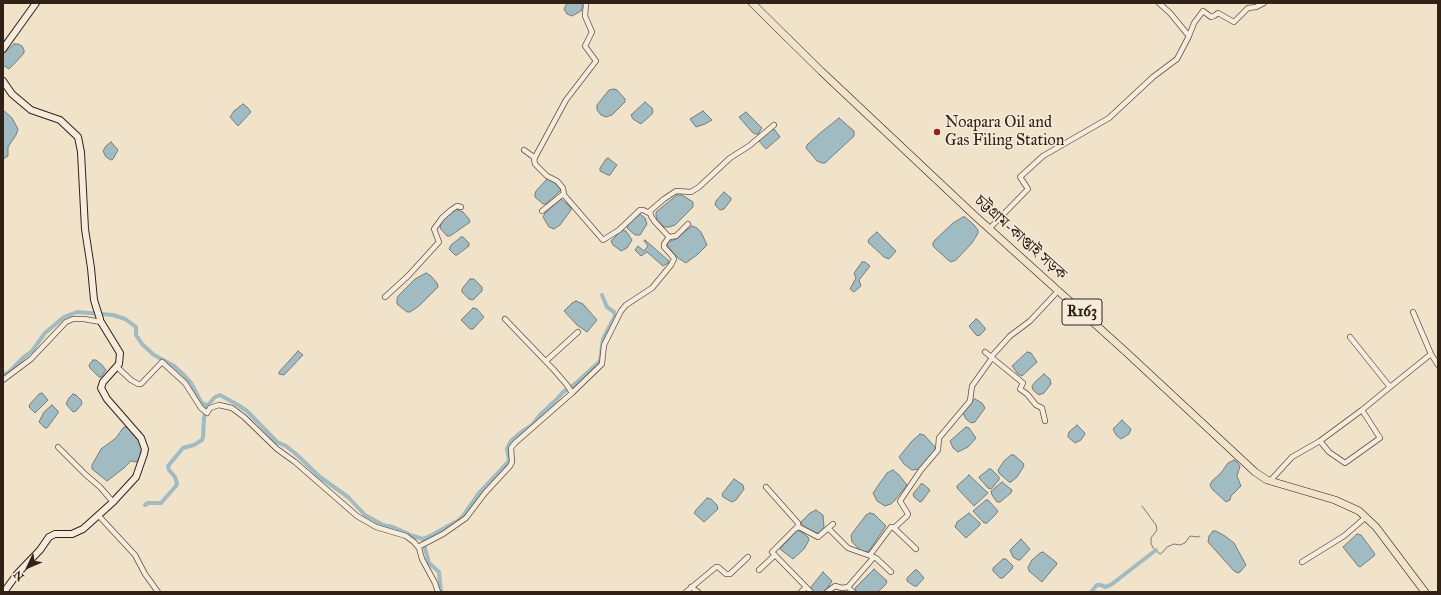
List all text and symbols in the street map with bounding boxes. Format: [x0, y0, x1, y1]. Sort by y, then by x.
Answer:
place label: Noapara Oil and Gas Filing Station [945, 113, 1064, 151]
marker: Noapara Oil and Gas Filing Station [932, 127, 942, 137]
street label: চট্টগ্রাম-কাপ্তাই সড়ক [970, 192, 1070, 284]
road number: R163 [1062, 299, 1102, 325]
north arrow [8, 547, 48, 587]
text: N [11, 568, 27, 584]

